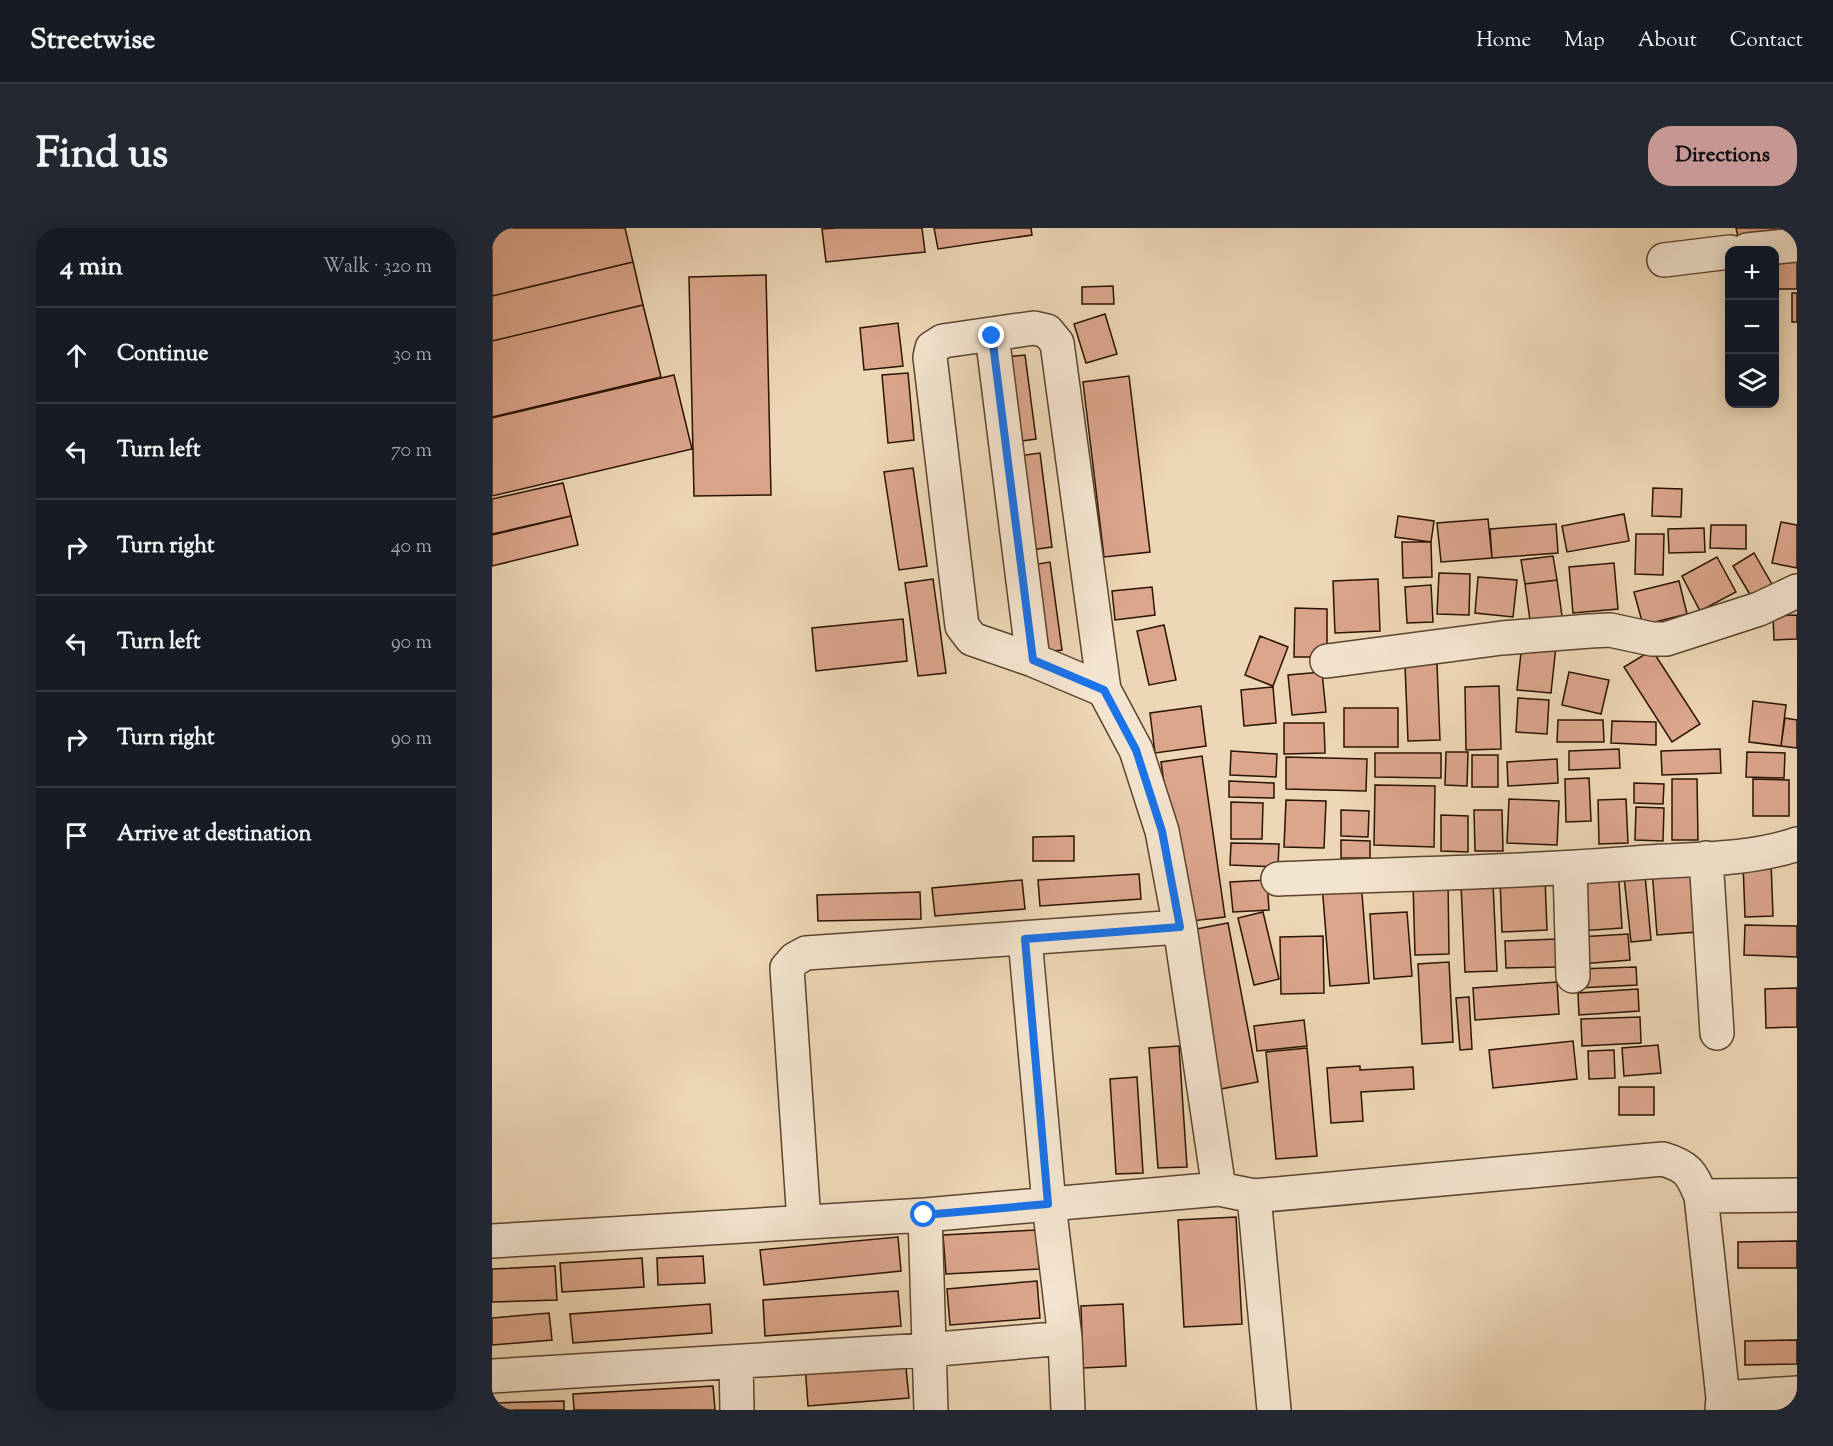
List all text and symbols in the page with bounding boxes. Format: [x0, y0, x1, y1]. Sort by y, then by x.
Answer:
text: Streetwise [30, 21, 155, 61]
text: Home [1476, 26, 1531, 56]
text: Map [1564, 26, 1605, 56]
text: About [1638, 26, 1697, 56]
text: Contact [1730, 26, 1803, 56]
text: Find us [36, 126, 168, 186]
button: Directions [1648, 126, 1797, 186]
map controls [1725, 246, 1779, 408]
button: + [1725, 246, 1779, 300]
text: 4 min [60, 249, 123, 286]
text: Walk · 320 m [323, 253, 432, 282]
button: − [1725, 300, 1779, 354]
route end [978, 322, 1004, 348]
icon: ahead [60, 339, 93, 372]
text: Continue [117, 339, 208, 371]
text: 30 m [393, 341, 432, 370]
button: layers [1725, 354, 1779, 408]
icon: left [60, 435, 93, 468]
text: Turn left [117, 435, 200, 467]
text: 70 m [391, 437, 432, 466]
icon: right [60, 531, 93, 564]
text: Turn right [117, 531, 214, 563]
text: 40 m [391, 533, 432, 562]
icon: left [60, 627, 93, 660]
text: Turn left [117, 627, 200, 659]
text: 90 m [391, 629, 432, 658]
icon: right [60, 723, 93, 756]
text: Turn right [117, 723, 214, 755]
text: 90 m [391, 725, 432, 754]
icon: arrive [60, 819, 93, 852]
text: Arrive at destination [117, 819, 312, 851]
route start [910, 1201, 936, 1227]

